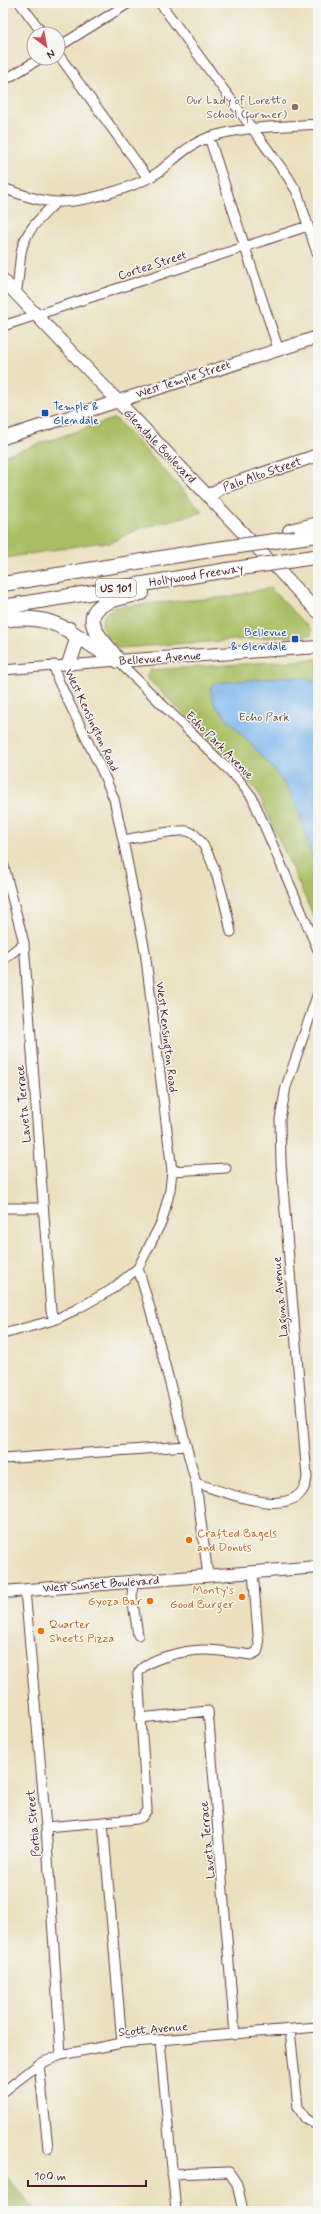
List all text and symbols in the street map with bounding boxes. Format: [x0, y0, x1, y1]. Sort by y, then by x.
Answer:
north arrow [26, 26, 66, 66]
text: N [44, 46, 58, 62]
place label: Our Lady of Loretto School (former) [186, 93, 288, 124]
marker: Our Lady of Loretto School (former) [290, 102, 300, 112]
street label: Cortez Street [116, 247, 189, 285]
street label: West Temple Street [134, 357, 233, 403]
place label: Temple & Glendale [53, 399, 99, 429]
street label: Glendale Boulevard [119, 406, 199, 488]
marker: Temple & Glendale [40, 408, 50, 418]
street label: Palo Alto Street [221, 454, 304, 496]
street label: Hollywood Freeway [148, 561, 245, 591]
road number: US 101 [96, 579, 136, 597]
place label: Bellevue & Glendale [231, 625, 287, 655]
marker: Bellevue & Glendale [290, 634, 300, 644]
street label: Bellevue Avenue [119, 648, 202, 670]
street label: West Kensington Road [59, 667, 122, 775]
street label: Echo Park Avenue [182, 708, 257, 783]
park label: Echo Park [238, 710, 290, 726]
street label: West Kensington Road [150, 981, 181, 1093]
street label: Laveta Terrace [13, 1064, 35, 1143]
street label: Laguna Avenue [270, 1256, 293, 1338]
place label: Crafted Bagels and Donuts [197, 1526, 277, 1556]
marker: Crafted Bagels and Donuts [184, 1535, 194, 1545]
street label: West Sunset Boulevard [42, 1573, 160, 1597]
place label: Monty's Good Burger [170, 1583, 235, 1614]
marker: Monty's Good Burger [237, 1592, 247, 1602]
place label: Gyoza Bar [88, 1594, 142, 1610]
marker: Gyoza Bar [145, 1596, 155, 1606]
place label: Quarter Sheets Pizza [49, 1617, 115, 1647]
marker: Quarter Sheets Pizza [36, 1626, 46, 1636]
street label: Portia Street [23, 1788, 45, 1857]
street label: Laveta Terrace [197, 1800, 219, 1879]
street label: Scott Avenue [118, 2019, 189, 2041]
scale bar [28, 2162, 146, 2188]
text: 100 m [34, 2169, 66, 2185]

